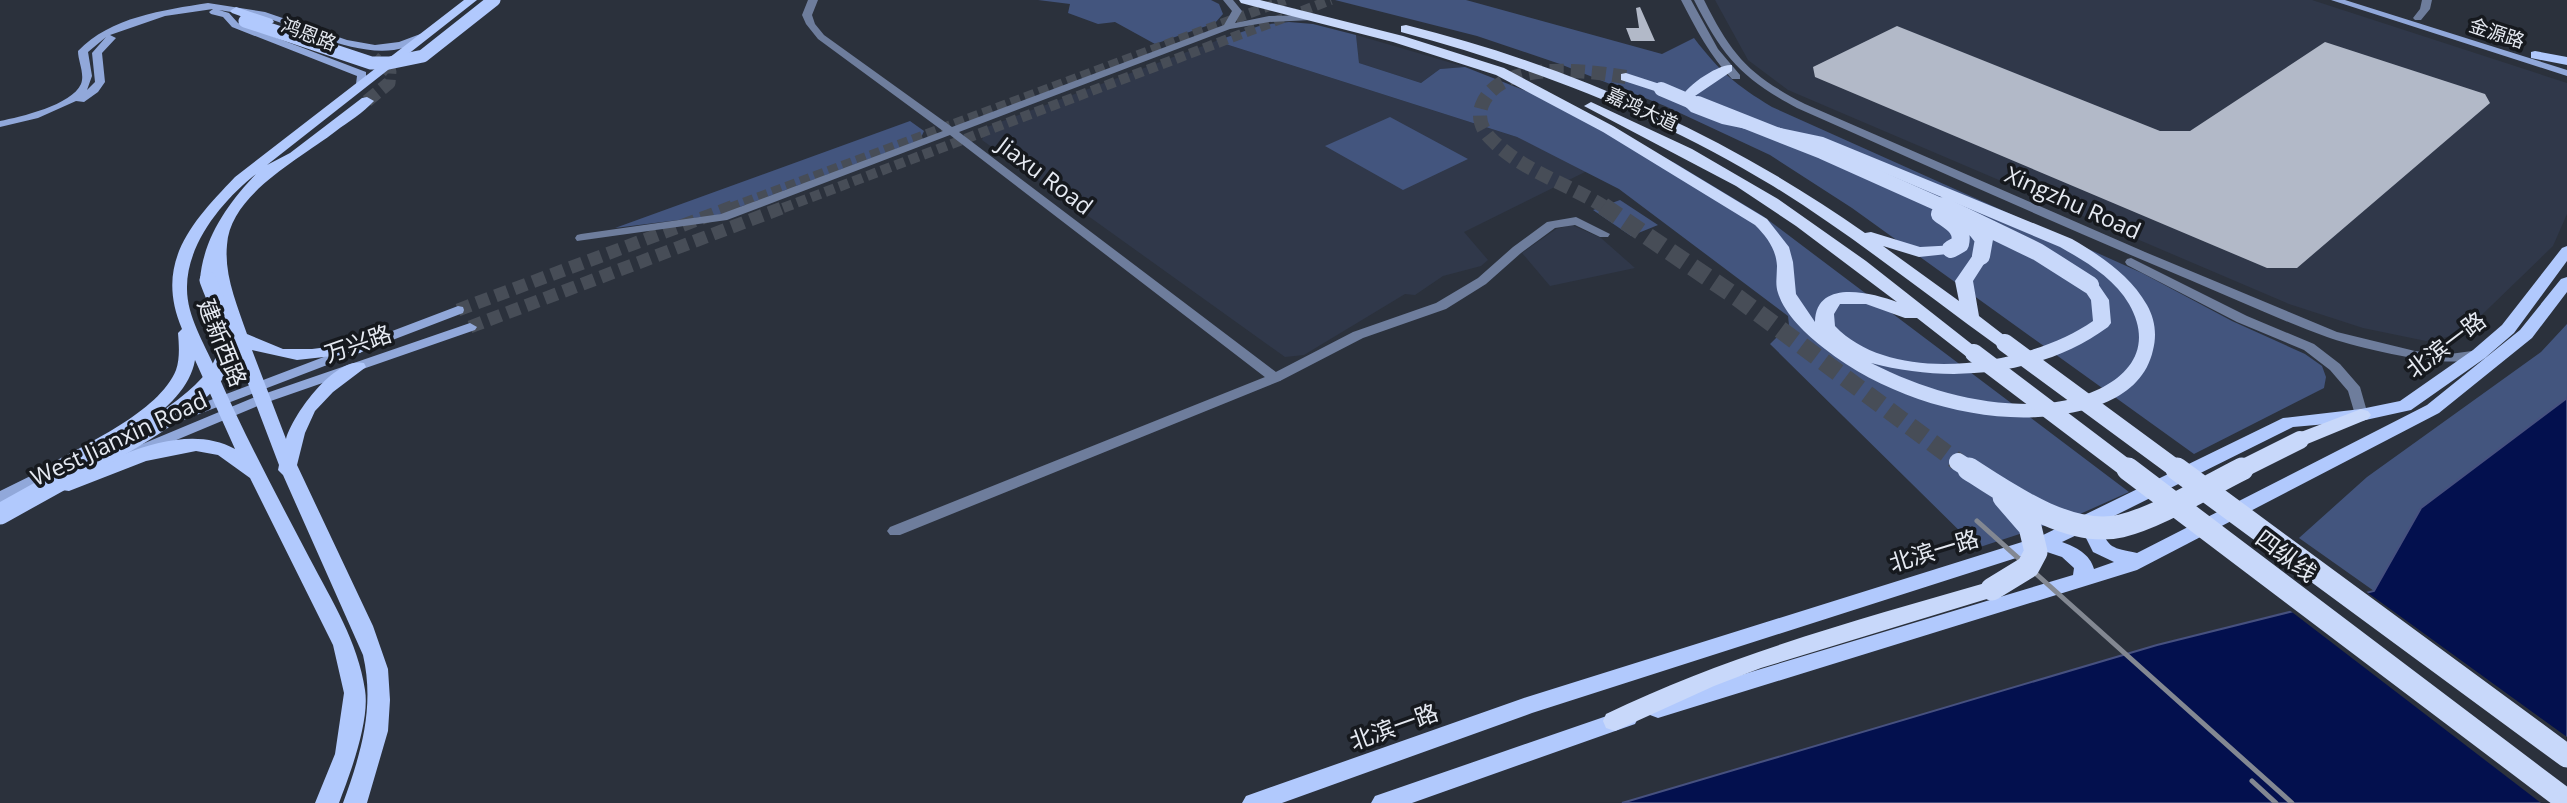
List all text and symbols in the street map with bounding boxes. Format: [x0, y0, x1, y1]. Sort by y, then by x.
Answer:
street label: 鸿恩路 [278, 12, 340, 56]
street label: 金源路 [2466, 12, 2528, 54]
street label: 嘉鸿大道 [1602, 81, 1682, 137]
street label: Jiaxu Road [990, 128, 1100, 222]
street label: Xingzhu Road [2000, 158, 2146, 246]
street label: 建新西路 [191, 294, 255, 391]
street label: 北滨一路 [2399, 304, 2492, 385]
street label: 万兴路 [320, 317, 396, 369]
street label: West Jianxin Road [25, 383, 212, 493]
street label: 北滨一路 [1885, 521, 1982, 579]
street label: 四纵线 [2249, 522, 2324, 589]
street label: 北滨一路 [1345, 695, 1442, 757]

